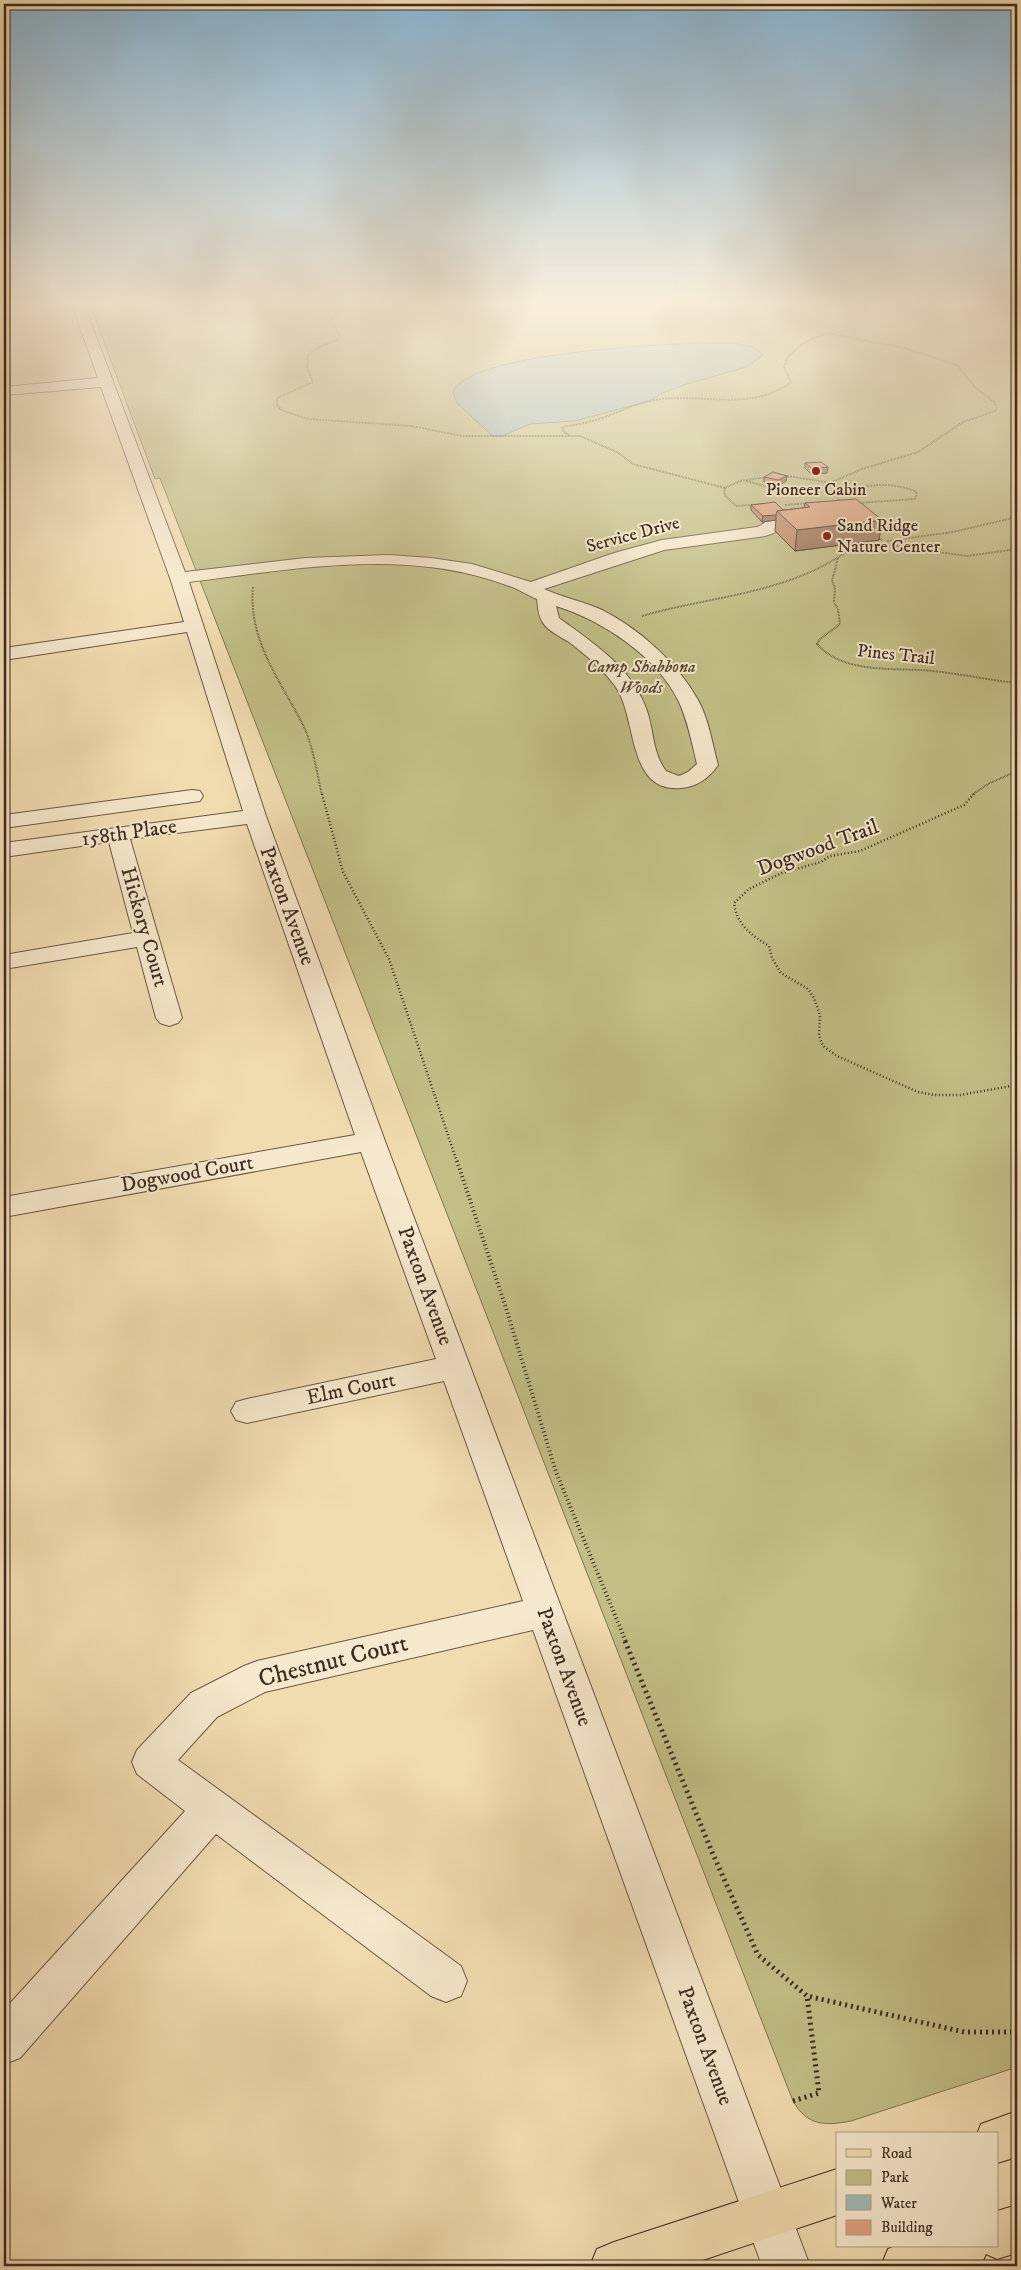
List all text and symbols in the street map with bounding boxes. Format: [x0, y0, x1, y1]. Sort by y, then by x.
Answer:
marker: Pioneer Cabin [810, 465, 822, 477]
place label: Pioneer Cabin [766, 479, 867, 501]
street label: Service Drive [584, 512, 682, 558]
place label: Sand Ridge Nature Center [837, 515, 940, 558]
marker: Sand Ridge Nature Center [821, 530, 833, 542]
street label: Pines Trail [856, 640, 936, 670]
park label: Camp Shabbona Woods [586, 656, 696, 699]
street label: 158th Place [80, 813, 179, 853]
street label: Dogwood Trail [754, 814, 883, 882]
street label: Paxton Avenue [254, 843, 321, 969]
street label: Hickory Court [114, 864, 174, 990]
street label: Dogwood Court [119, 1150, 256, 1198]
street label: Paxton Avenue [392, 1223, 459, 1349]
street label: Elm Court [304, 1367, 398, 1411]
street label: Paxton Avenue [531, 1604, 598, 1730]
street label: Chestnut Court [255, 1627, 411, 1695]
street label: Paxton Avenue [672, 1983, 739, 2109]
legend [836, 2132, 998, 2248]
text: Road [881, 2144, 913, 2163]
text: Park [881, 2168, 910, 2187]
text: Water [880, 2194, 917, 2213]
text: Building [881, 2218, 933, 2237]

